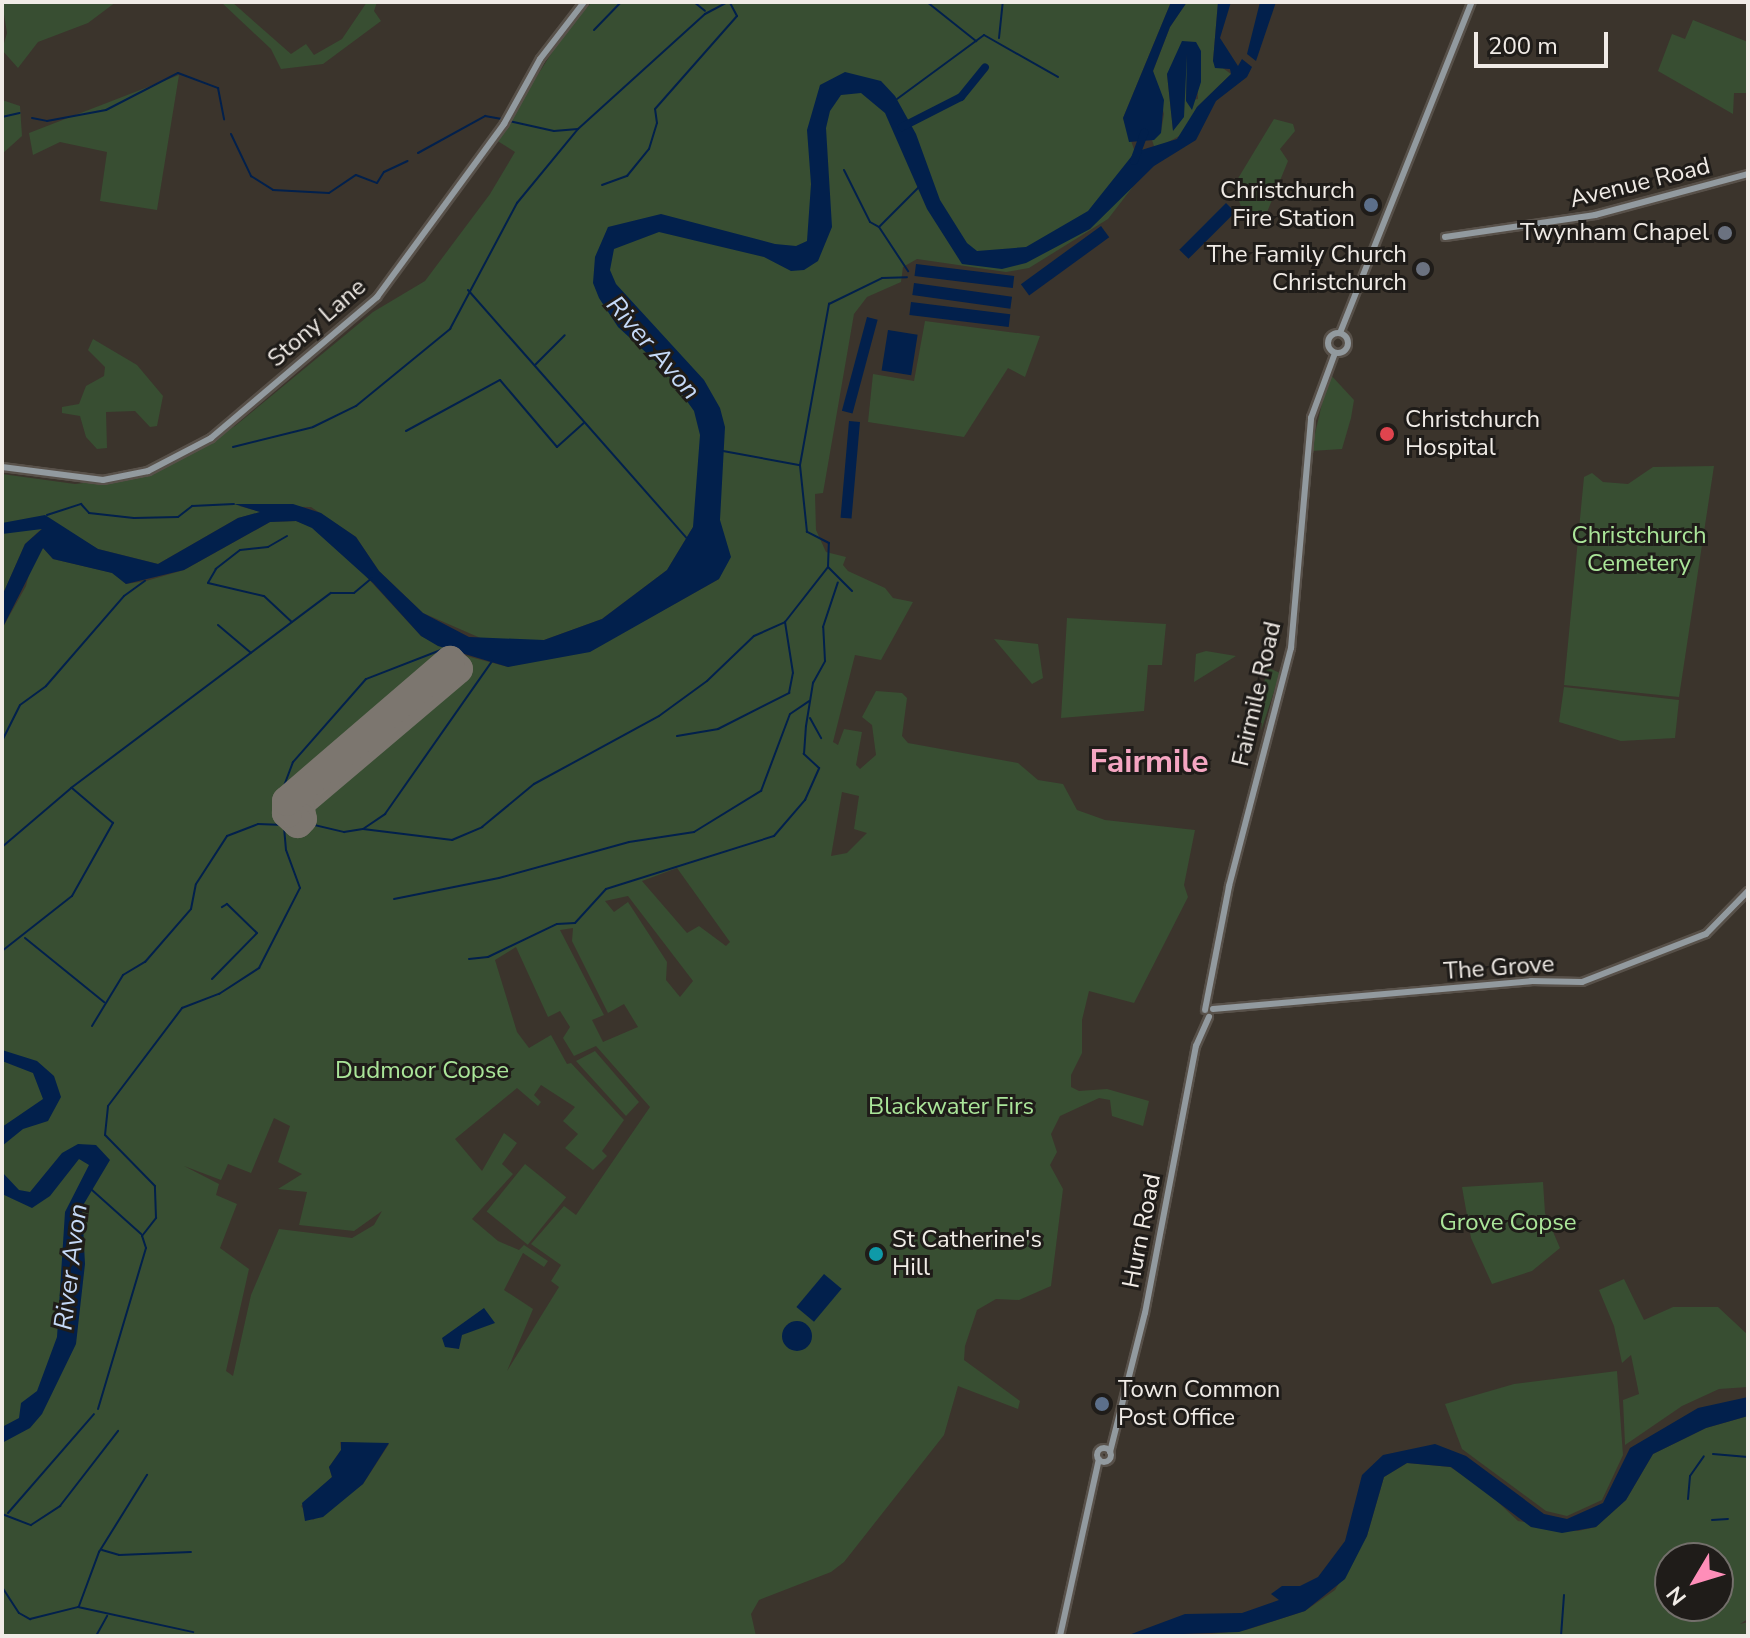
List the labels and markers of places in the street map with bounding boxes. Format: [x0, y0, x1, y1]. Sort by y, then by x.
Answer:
place label: Christchurch Fire Station [1220, 177, 1355, 233]
marker: Christchurch Fire Station [1362, 196, 1380, 214]
place label: Twynham Chapel [1520, 219, 1709, 247]
marker: Twynham Chapel [1716, 224, 1734, 242]
place label: The Family Church Christchurch [1207, 241, 1407, 297]
marker: The Family Church Christchurch [1414, 260, 1432, 278]
place label: Christchurch Hospital [1405, 406, 1540, 462]
marker: Christchurch Hospital [1376, 423, 1398, 445]
place label: St Catherine's Hill [892, 1226, 1042, 1282]
marker: St Catherine's Hill [867, 1245, 885, 1263]
place label: Town Common Post Office [1118, 1376, 1280, 1432]
marker: Town Common Post Office [1093, 1395, 1111, 1413]

